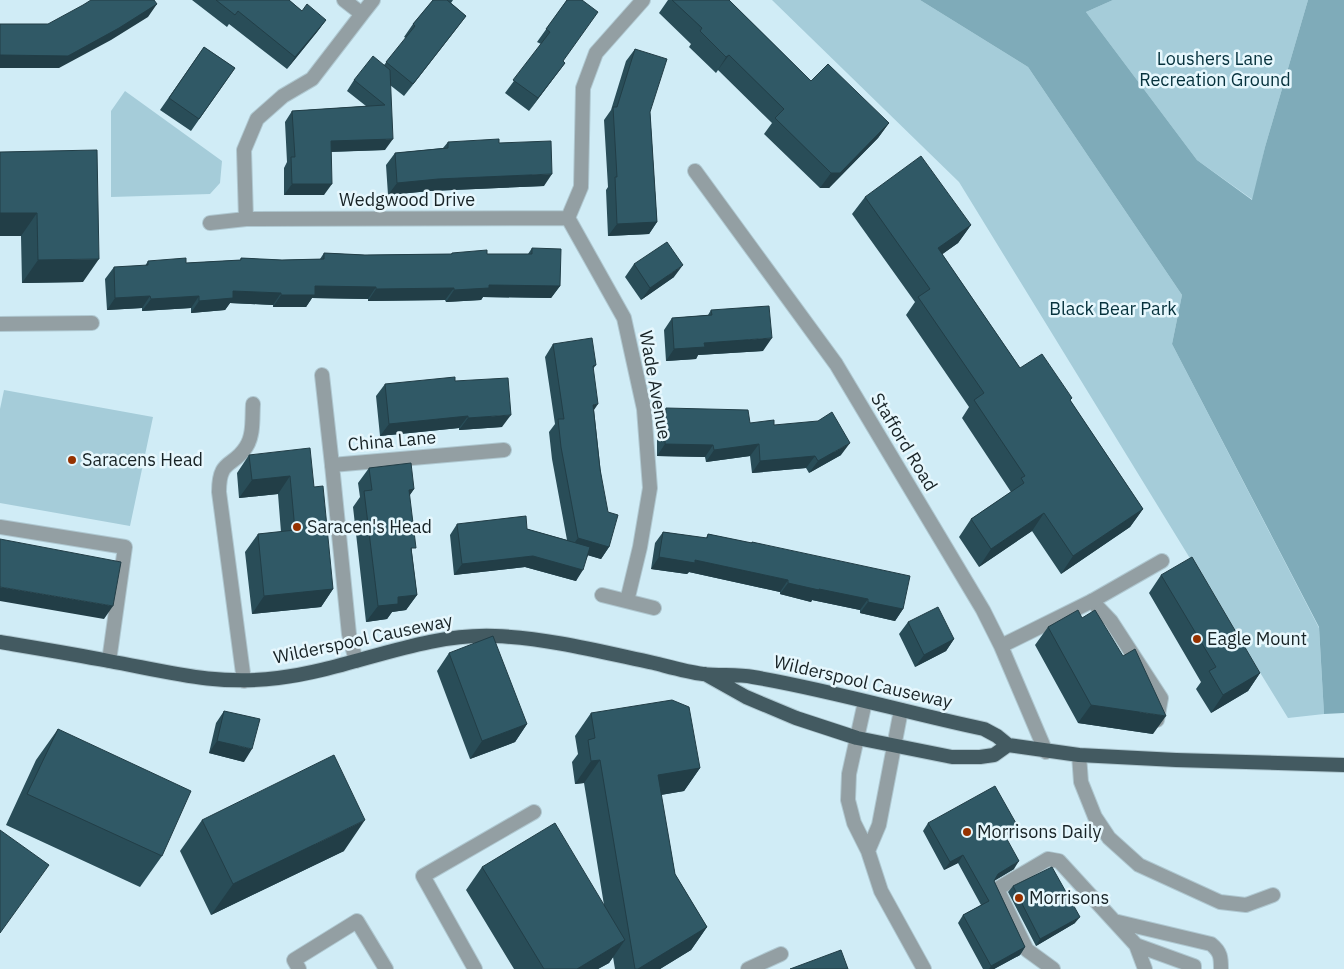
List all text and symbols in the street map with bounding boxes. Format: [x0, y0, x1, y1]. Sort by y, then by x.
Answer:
park label: Loushers Lane Recreation Ground [1139, 47, 1291, 91]
street label: Wedgwood Drive [339, 188, 475, 211]
park label: Black Bear Park [1049, 297, 1177, 320]
street label: Wade Avenue [635, 329, 676, 441]
street label: Stafford Road [866, 388, 943, 495]
street label: China Lane [347, 425, 437, 456]
place label: Saracens Head [82, 448, 203, 471]
marker: Saracens Head [66, 454, 78, 466]
place label: Saracen's Head [307, 515, 432, 538]
marker: Saracen's Head [291, 521, 303, 533]
street label: Wilderspool Causeway [271, 608, 455, 669]
place label: Eagle Mount [1207, 627, 1307, 650]
marker: Eagle Mount [1191, 633, 1203, 645]
street label: Wilderspool Causeway [772, 650, 955, 713]
place label: Morrisons Daily [977, 820, 1101, 843]
marker: Morrisons Daily [961, 826, 973, 838]
place label: Morrisons [1029, 886, 1109, 909]
marker: Morrisons [1013, 892, 1025, 904]

